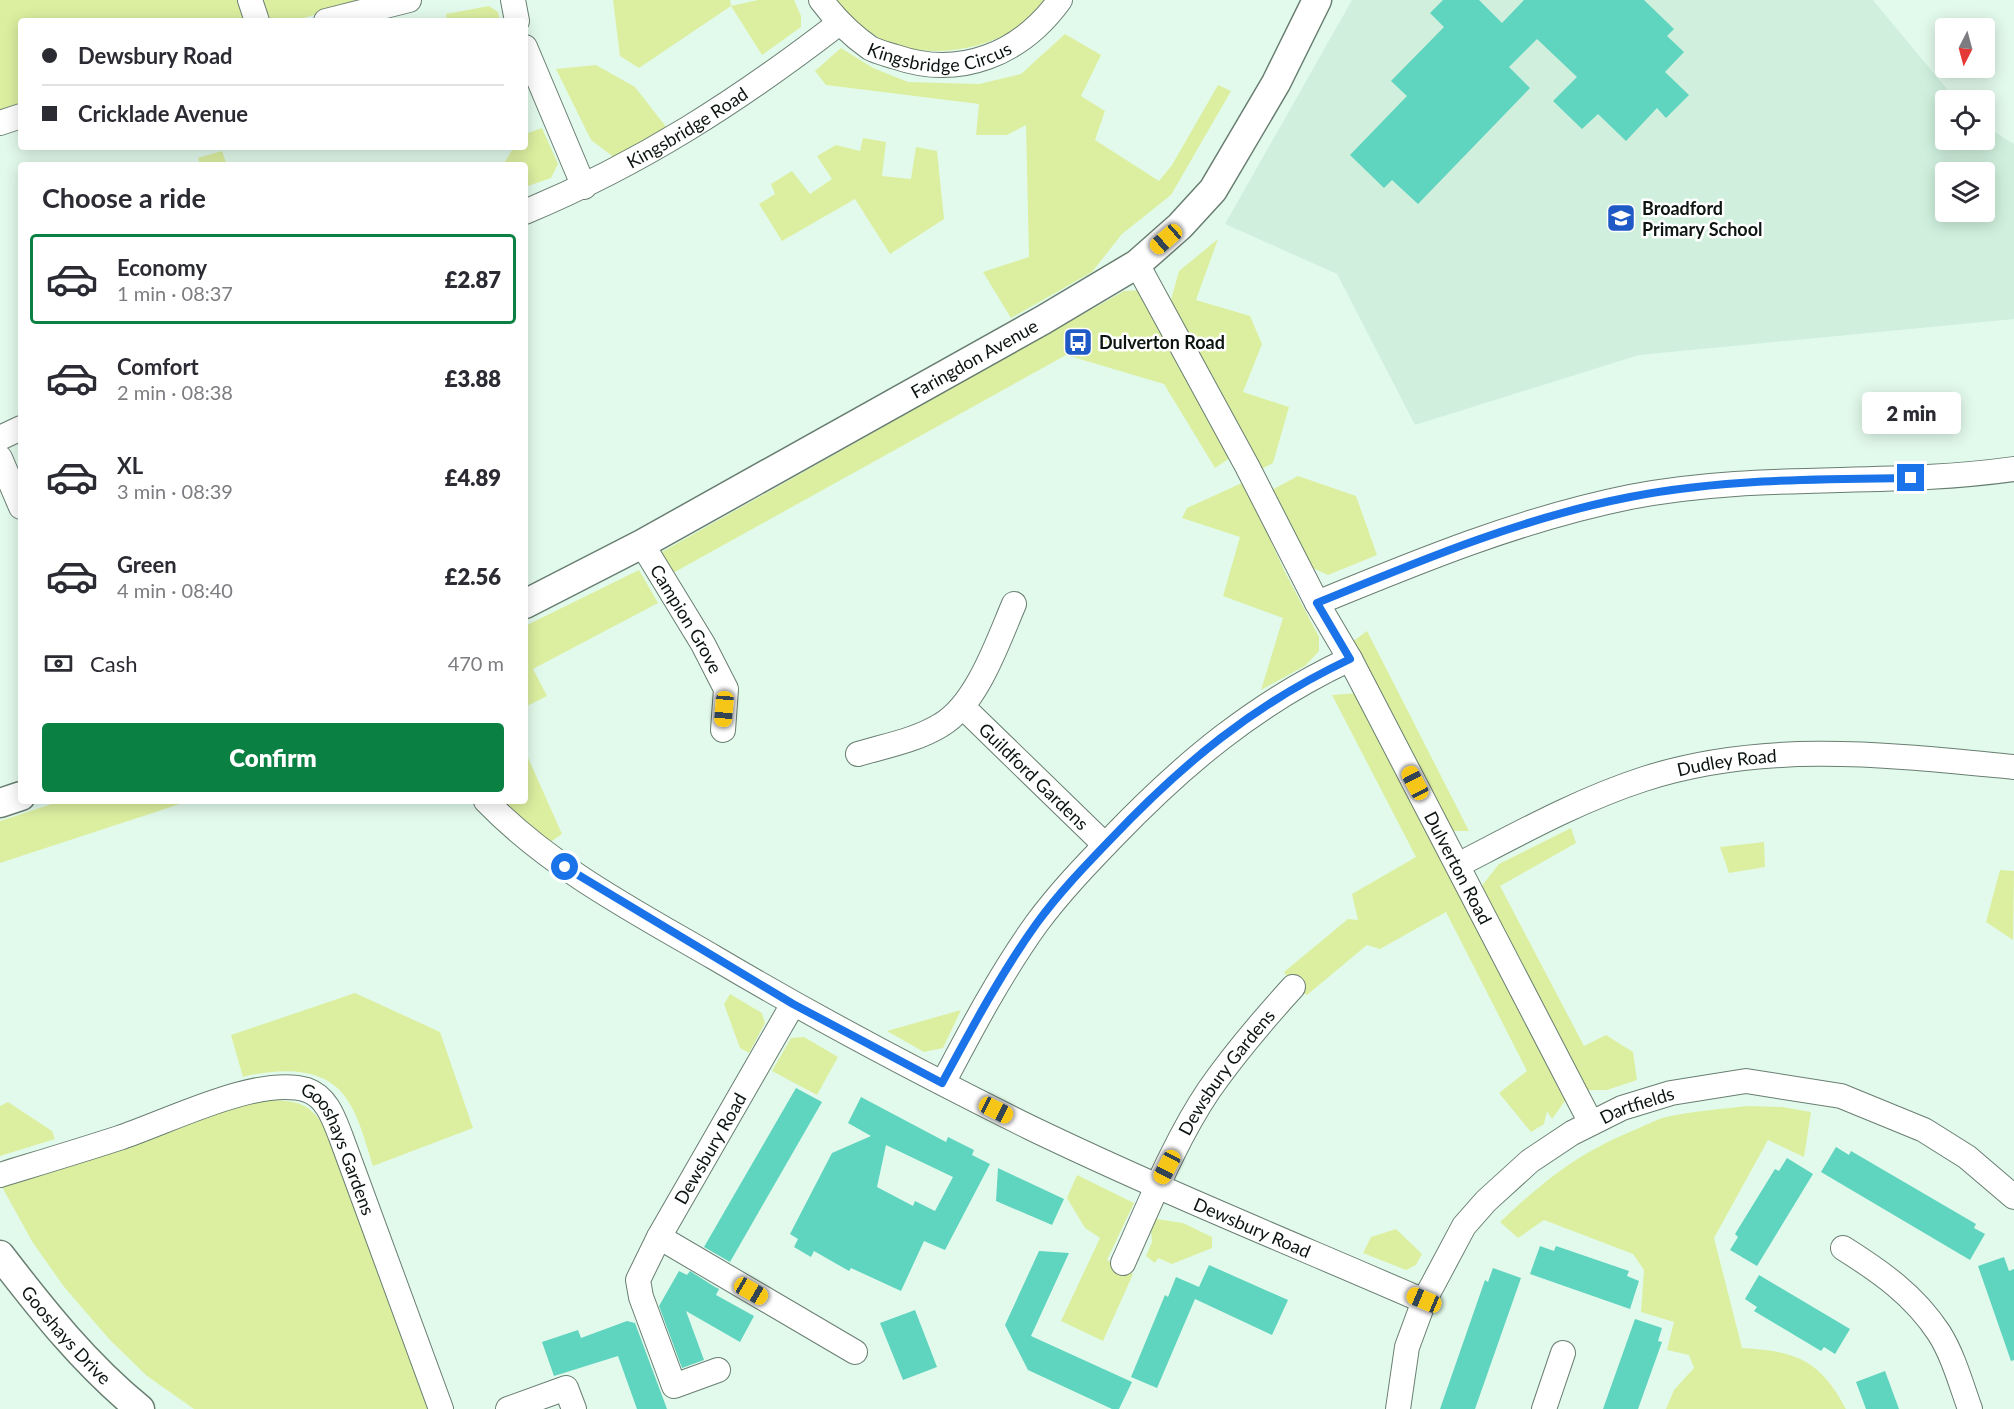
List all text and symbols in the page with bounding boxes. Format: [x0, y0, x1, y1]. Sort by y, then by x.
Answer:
north arrow [1935, 18, 1995, 78]
map controls [1935, 18, 1995, 222]
street label: Kingsbridge Circus [867, 31, 1013, 53]
text: Kingsbridge Circus [864, 37, 1015, 76]
text: Dewsbury Road [78, 42, 233, 69]
street label: Kingsbridge Road [623, 82, 752, 173]
button: locate [1935, 90, 1995, 150]
text: Cricklade Avenue [78, 100, 248, 127]
button: layers [1935, 162, 1995, 222]
text: Choose a ride [42, 181, 206, 214]
place label: Broadford Primary School [1642, 197, 1762, 240]
school or university icon: Broadford Primary School [1605, 202, 1637, 234]
car [1147, 220, 1185, 258]
icon: car [45, 252, 99, 306]
text: Economy [117, 254, 207, 281]
text: £2.87 [445, 266, 501, 293]
text: 1 min · 08:37 [117, 281, 233, 305]
street label: Faringdon Avenue [907, 314, 1042, 403]
bus stop icon: Dulverton Road [1062, 326, 1094, 358]
place label: Dulverton Road [1099, 331, 1225, 353]
icon: car [45, 351, 99, 405]
text: Comfort [117, 353, 199, 380]
text: £3.88 [445, 365, 501, 392]
text: 2 min · 08:38 [117, 380, 233, 404]
callout: 2 min [1862, 391, 1960, 433]
text: 2 min [1887, 401, 1936, 425]
icon: car [45, 450, 99, 504]
text: XL [117, 452, 143, 479]
text: £4.89 [445, 464, 501, 491]
route end [1897, 464, 1924, 491]
text: 3 min · 08:39 [117, 479, 233, 503]
icon: car [45, 549, 99, 603]
text: Green [117, 551, 177, 578]
street label: Campion Grove [646, 560, 727, 677]
text: £2.56 [445, 563, 501, 590]
text: 4 min · 08:40 [117, 578, 233, 602]
icon: cash [42, 647, 75, 680]
text: Cash [90, 650, 137, 677]
text: 470 m [448, 651, 504, 675]
car [713, 690, 735, 728]
street label: Guildford Gardens [974, 718, 1094, 834]
button: Confirm [42, 723, 504, 792]
street label: Dudley Road [1675, 744, 1777, 780]
car [1399, 763, 1431, 803]
street label: Dulverton Road [1420, 807, 1497, 928]
route start [551, 853, 578, 880]
street label: Dewsbury Gardens [1173, 1004, 1279, 1139]
street label: Gooshays Gardens [298, 1078, 380, 1218]
street label: Dartfields [1596, 1082, 1677, 1128]
street label: Dewsbury Road [669, 1089, 751, 1208]
car [976, 1094, 1016, 1126]
car [1151, 1147, 1183, 1187]
street label: Dewsbury Road [1190, 1192, 1314, 1262]
car [731, 1274, 771, 1308]
street label: Gooshays Drive [17, 1281, 116, 1389]
car [1404, 1285, 1444, 1315]

